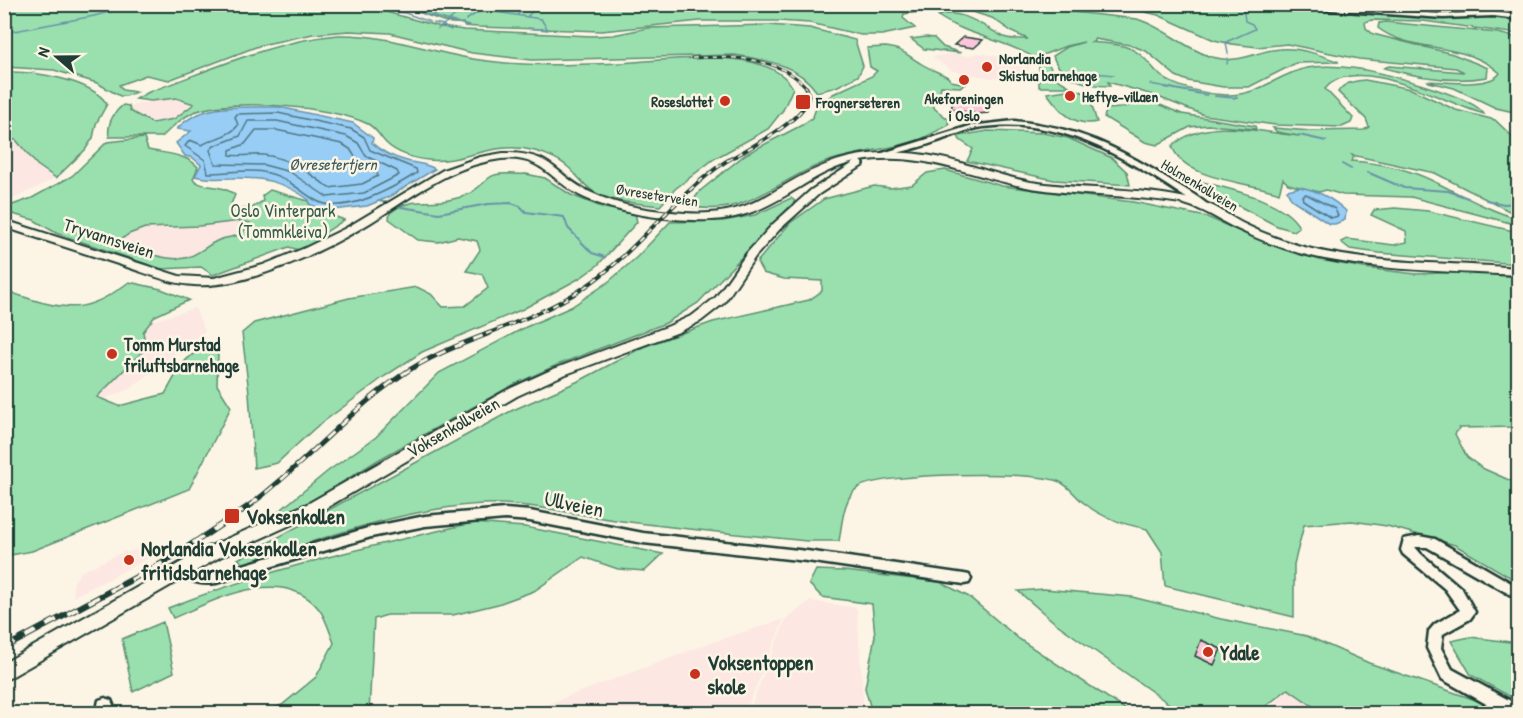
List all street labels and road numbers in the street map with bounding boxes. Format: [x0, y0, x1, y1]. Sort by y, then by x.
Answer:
street label: Holmenkollveien [1157, 154, 1243, 216]
street label: Øvreseterveien [614, 178, 700, 212]
street label: Tryvannsveien [60, 212, 158, 264]
street label: Voksenkollveien [402, 390, 504, 464]
street label: Ullveien [542, 484, 606, 524]

